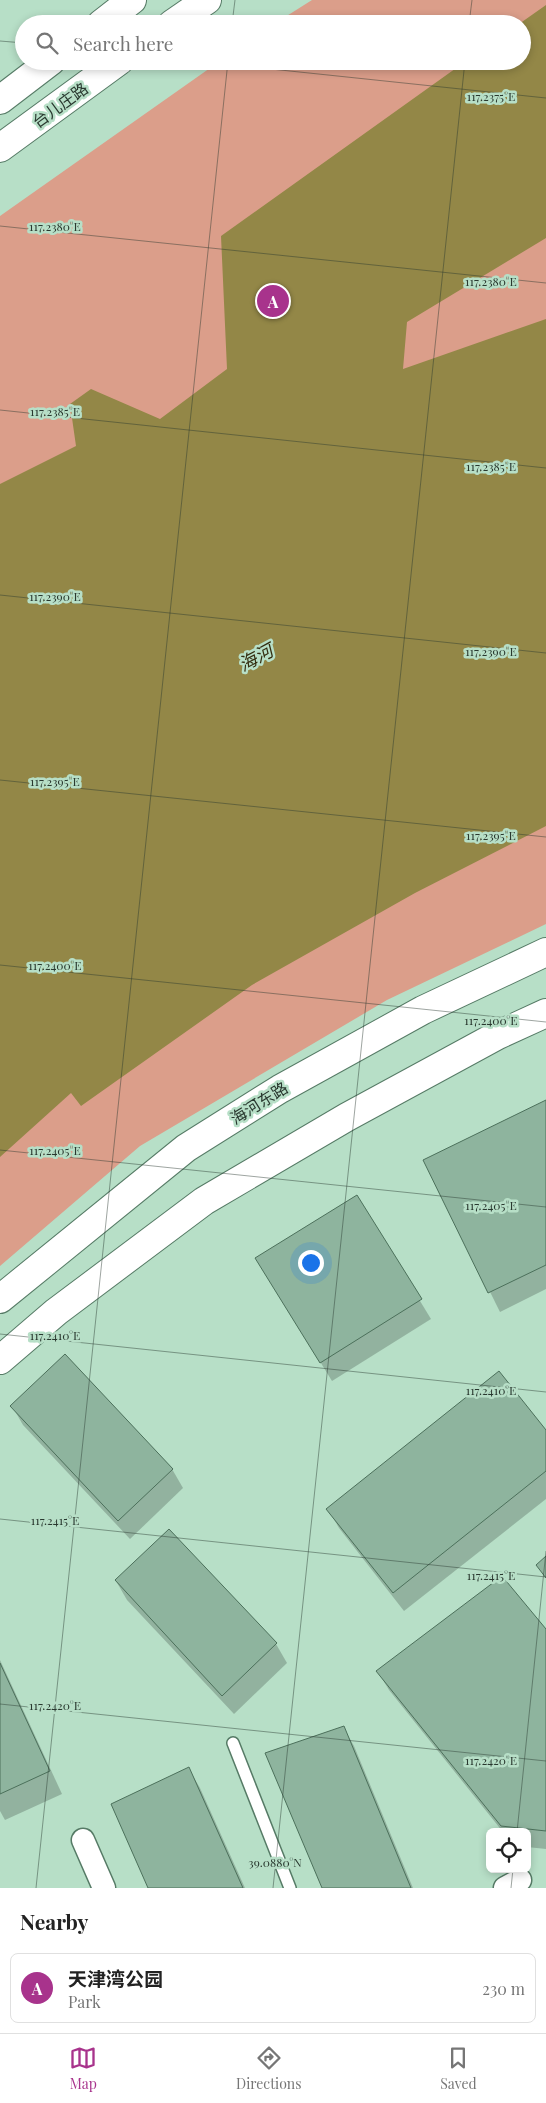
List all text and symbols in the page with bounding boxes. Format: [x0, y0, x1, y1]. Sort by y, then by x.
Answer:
search box [15, 15, 531, 70]
icon: search [33, 29, 61, 57]
text: Search here [73, 30, 173, 56]
street label: 台儿庄路 [28, 77, 92, 132]
text: 117.2375°E [467, 88, 515, 104]
text: 117.2380°E [29, 218, 81, 234]
text: 117.2380°E [465, 273, 517, 289]
pin: A [257, 282, 289, 320]
text: 117.2385°E [30, 403, 80, 419]
text: 117.2385°E [466, 458, 516, 474]
text: 117.2390°E [29, 588, 81, 604]
water label: 海河 [234, 637, 280, 676]
text: 117.2390°E [465, 643, 517, 659]
text: 117.2395°E [30, 773, 80, 789]
text: 117.2395°E [466, 827, 516, 843]
text: 117.2400°E [28, 957, 82, 973]
text: 117.2400°E [464, 1012, 518, 1028]
street label: 海河东路 [226, 1077, 291, 1128]
text: 117.2405°E [29, 1142, 81, 1158]
text: 117.2405°E [465, 1197, 517, 1213]
your location [298, 1250, 324, 1276]
text: 117.2410°E [30, 1327, 80, 1343]
text: 117.2410°E [466, 1382, 516, 1398]
text: 117.2415°E [31, 1512, 79, 1528]
text: 117.2415°E [467, 1567, 515, 1583]
text: 117.2420°E [29, 1697, 81, 1713]
text: 117.2420°E [465, 1752, 517, 1768]
map controls [486, 1828, 531, 1873]
button: locate [486, 1828, 531, 1873]
text: 39.0880°N [248, 1854, 302, 1870]
text: Nearby [20, 1907, 89, 1935]
text: 天津湾公园 [68, 1965, 163, 1991]
text: A [32, 1978, 42, 1999]
text: 230 m [482, 1978, 525, 1999]
text: Park [68, 1991, 101, 2012]
tab: Map [69, 2044, 97, 2093]
tab: Directions [236, 2044, 302, 2093]
tab: Saved [440, 2044, 477, 2093]

